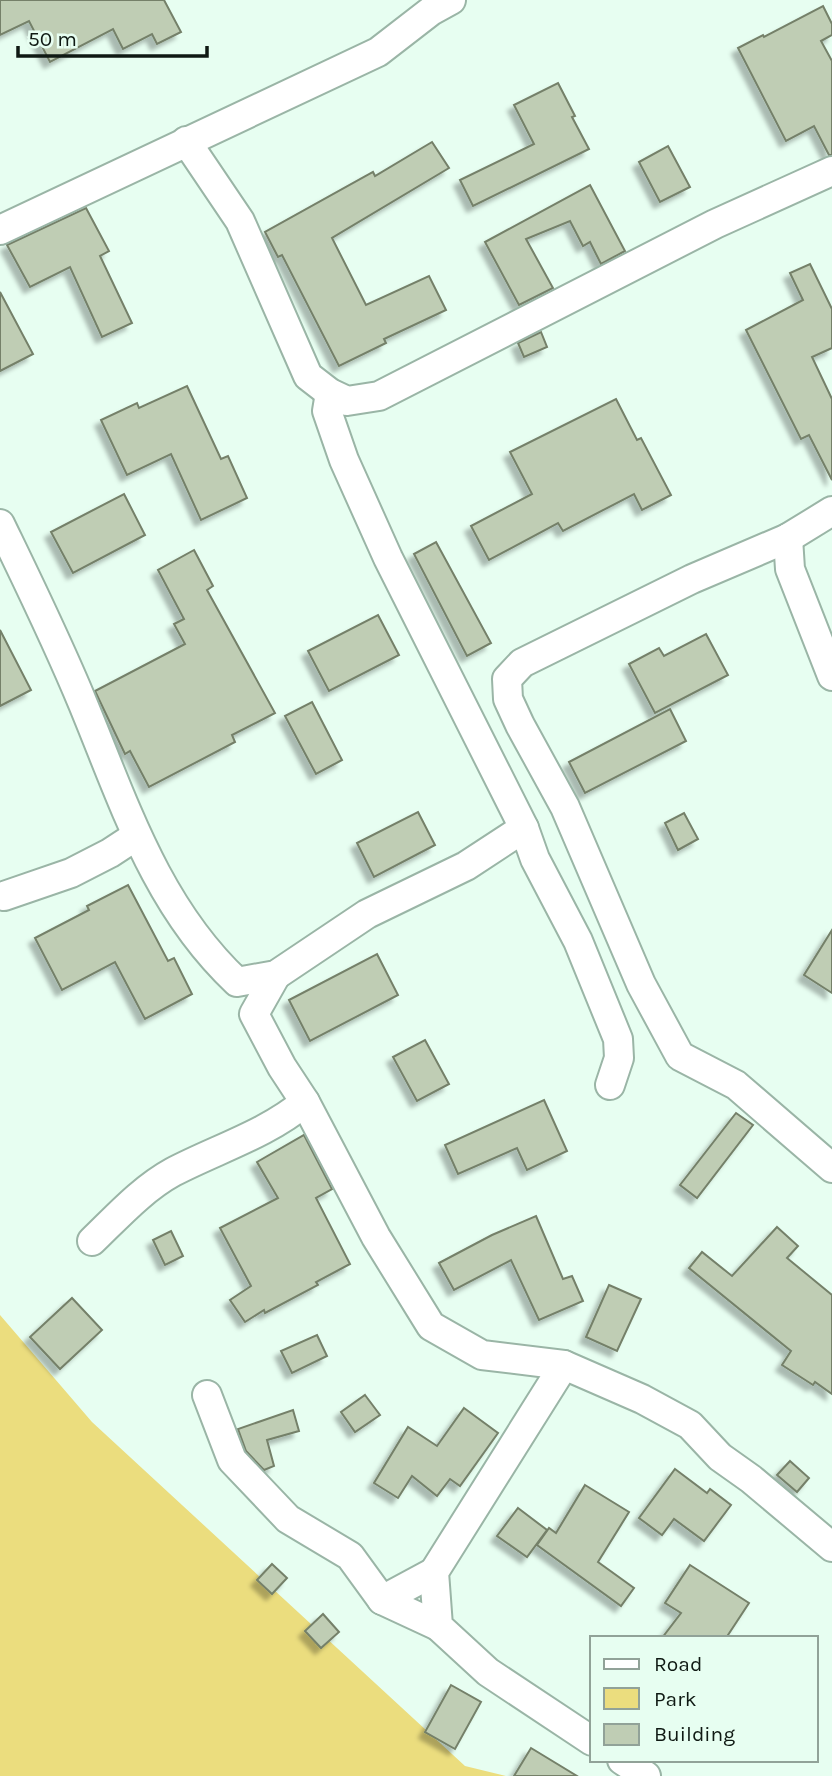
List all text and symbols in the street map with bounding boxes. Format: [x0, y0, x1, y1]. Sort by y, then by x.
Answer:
scale bar [18, 14, 206, 58]
text: 50 m [28, 27, 77, 51]
legend [590, 1636, 818, 1762]
text: Road [654, 1652, 702, 1676]
text: Park [654, 1687, 697, 1711]
text: Building [654, 1722, 735, 1746]

